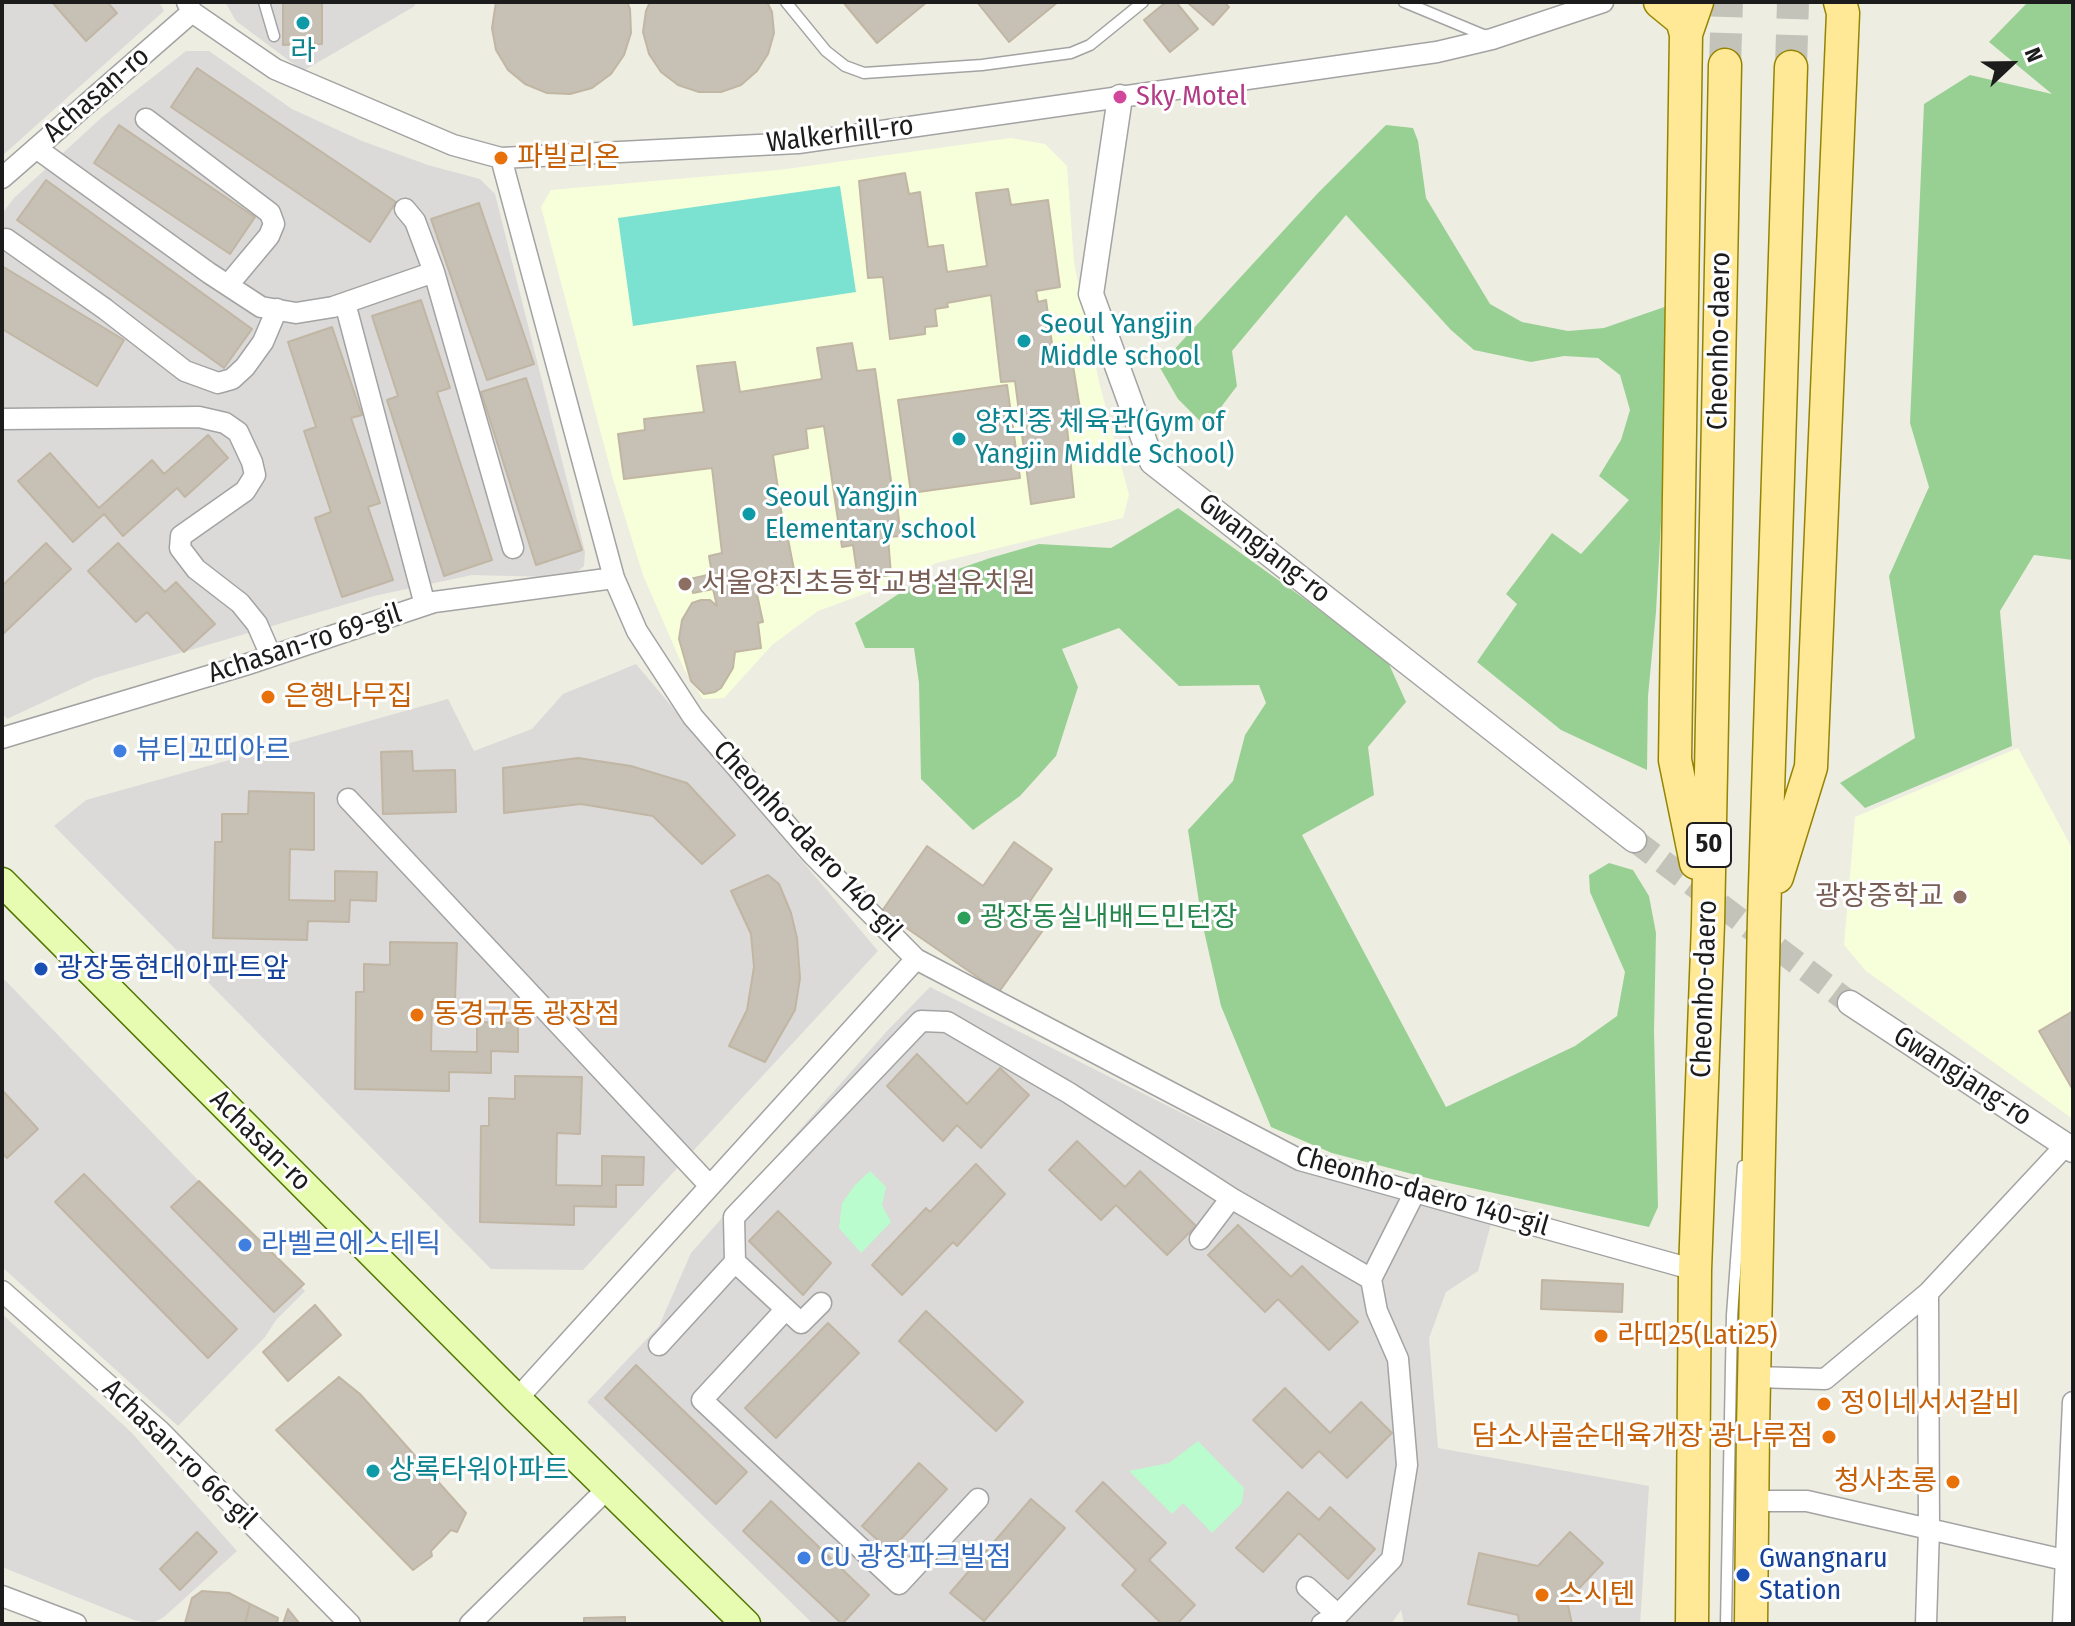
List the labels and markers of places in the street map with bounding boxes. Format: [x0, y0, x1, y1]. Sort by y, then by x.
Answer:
marker: 라 [294, 14, 312, 32]
place label: 라 [290, 35, 316, 69]
place label: Sky Motel [1136, 80, 1247, 114]
marker: Sky Motel [1111, 88, 1129, 106]
place label: 파빌리온 [517, 141, 620, 175]
marker: 파빌리온 [492, 149, 510, 167]
place label: Seoul Yangjin Middle school [1040, 308, 1200, 374]
marker: Seoul Yangjin Middle school [1015, 332, 1033, 350]
place label: 양진중 체육관(Gym of Yangjin Middle School) [975, 406, 1234, 472]
marker: 양진중 체육관(Gym of Yangjin Middle School) [950, 430, 968, 448]
place label: Seoul Yangjin Elementary school [765, 481, 976, 547]
marker: Seoul Yangjin Elementary school [740, 505, 758, 523]
place label: 서울양진초등학교병설유치원 [701, 567, 1036, 601]
marker: 서울양진초등학교병설유치원 [676, 575, 694, 593]
place label: 은행나무집 [284, 680, 413, 714]
marker: 은행나무집 [259, 688, 277, 706]
place label: 뷰티꼬띠아르 [136, 734, 291, 768]
marker: 뷰티꼬띠아르 [111, 742, 129, 760]
place label: 광장중학교 [1815, 880, 1944, 914]
marker: 광장중학교 [1951, 888, 1969, 906]
place label: 광장동실내배드민턴장 [980, 901, 1238, 935]
marker: 광장동실내배드민턴장 [955, 909, 973, 927]
place label: 광장동현대아파트앞 [57, 952, 289, 986]
marker: 광장동현대아파트앞 [32, 960, 50, 978]
place label: 동경규동 광장점 [433, 998, 620, 1032]
marker: 동경규동 광장점 [408, 1006, 426, 1024]
place label: 라벨르에스테틱 [261, 1228, 441, 1262]
marker: 라벨르에스테틱 [236, 1236, 254, 1254]
place label: 라띠25(Lati25) [1617, 1319, 1778, 1353]
marker: 라띠25(Lati25) [1592, 1327, 1610, 1345]
place label: 정이네서서갈비 [1840, 1387, 2020, 1421]
marker: 정이네서서갈비 [1815, 1395, 1833, 1413]
place label: 담소사골순대육개장 광나루점 [1472, 1420, 1813, 1454]
marker: 담소사골순대육개장 광나루점 [1820, 1428, 1838, 1446]
place label: 상록타워아파트 [389, 1454, 569, 1488]
marker: 상록타워아파트 [364, 1462, 382, 1480]
place label: 청사초롱 [1834, 1465, 1937, 1499]
marker: 청사초롱 [1944, 1473, 1962, 1491]
place label: CU 광장파크빌점 [820, 1541, 1012, 1575]
place label: Gwangnaru Station [1759, 1542, 1888, 1608]
marker: CU 광장파크빌점 [795, 1549, 813, 1567]
marker: Gwangnaru Station [1734, 1566, 1752, 1584]
place label: 스시텐 [1558, 1578, 1635, 1612]
marker: 스시텐 [1533, 1586, 1551, 1604]

